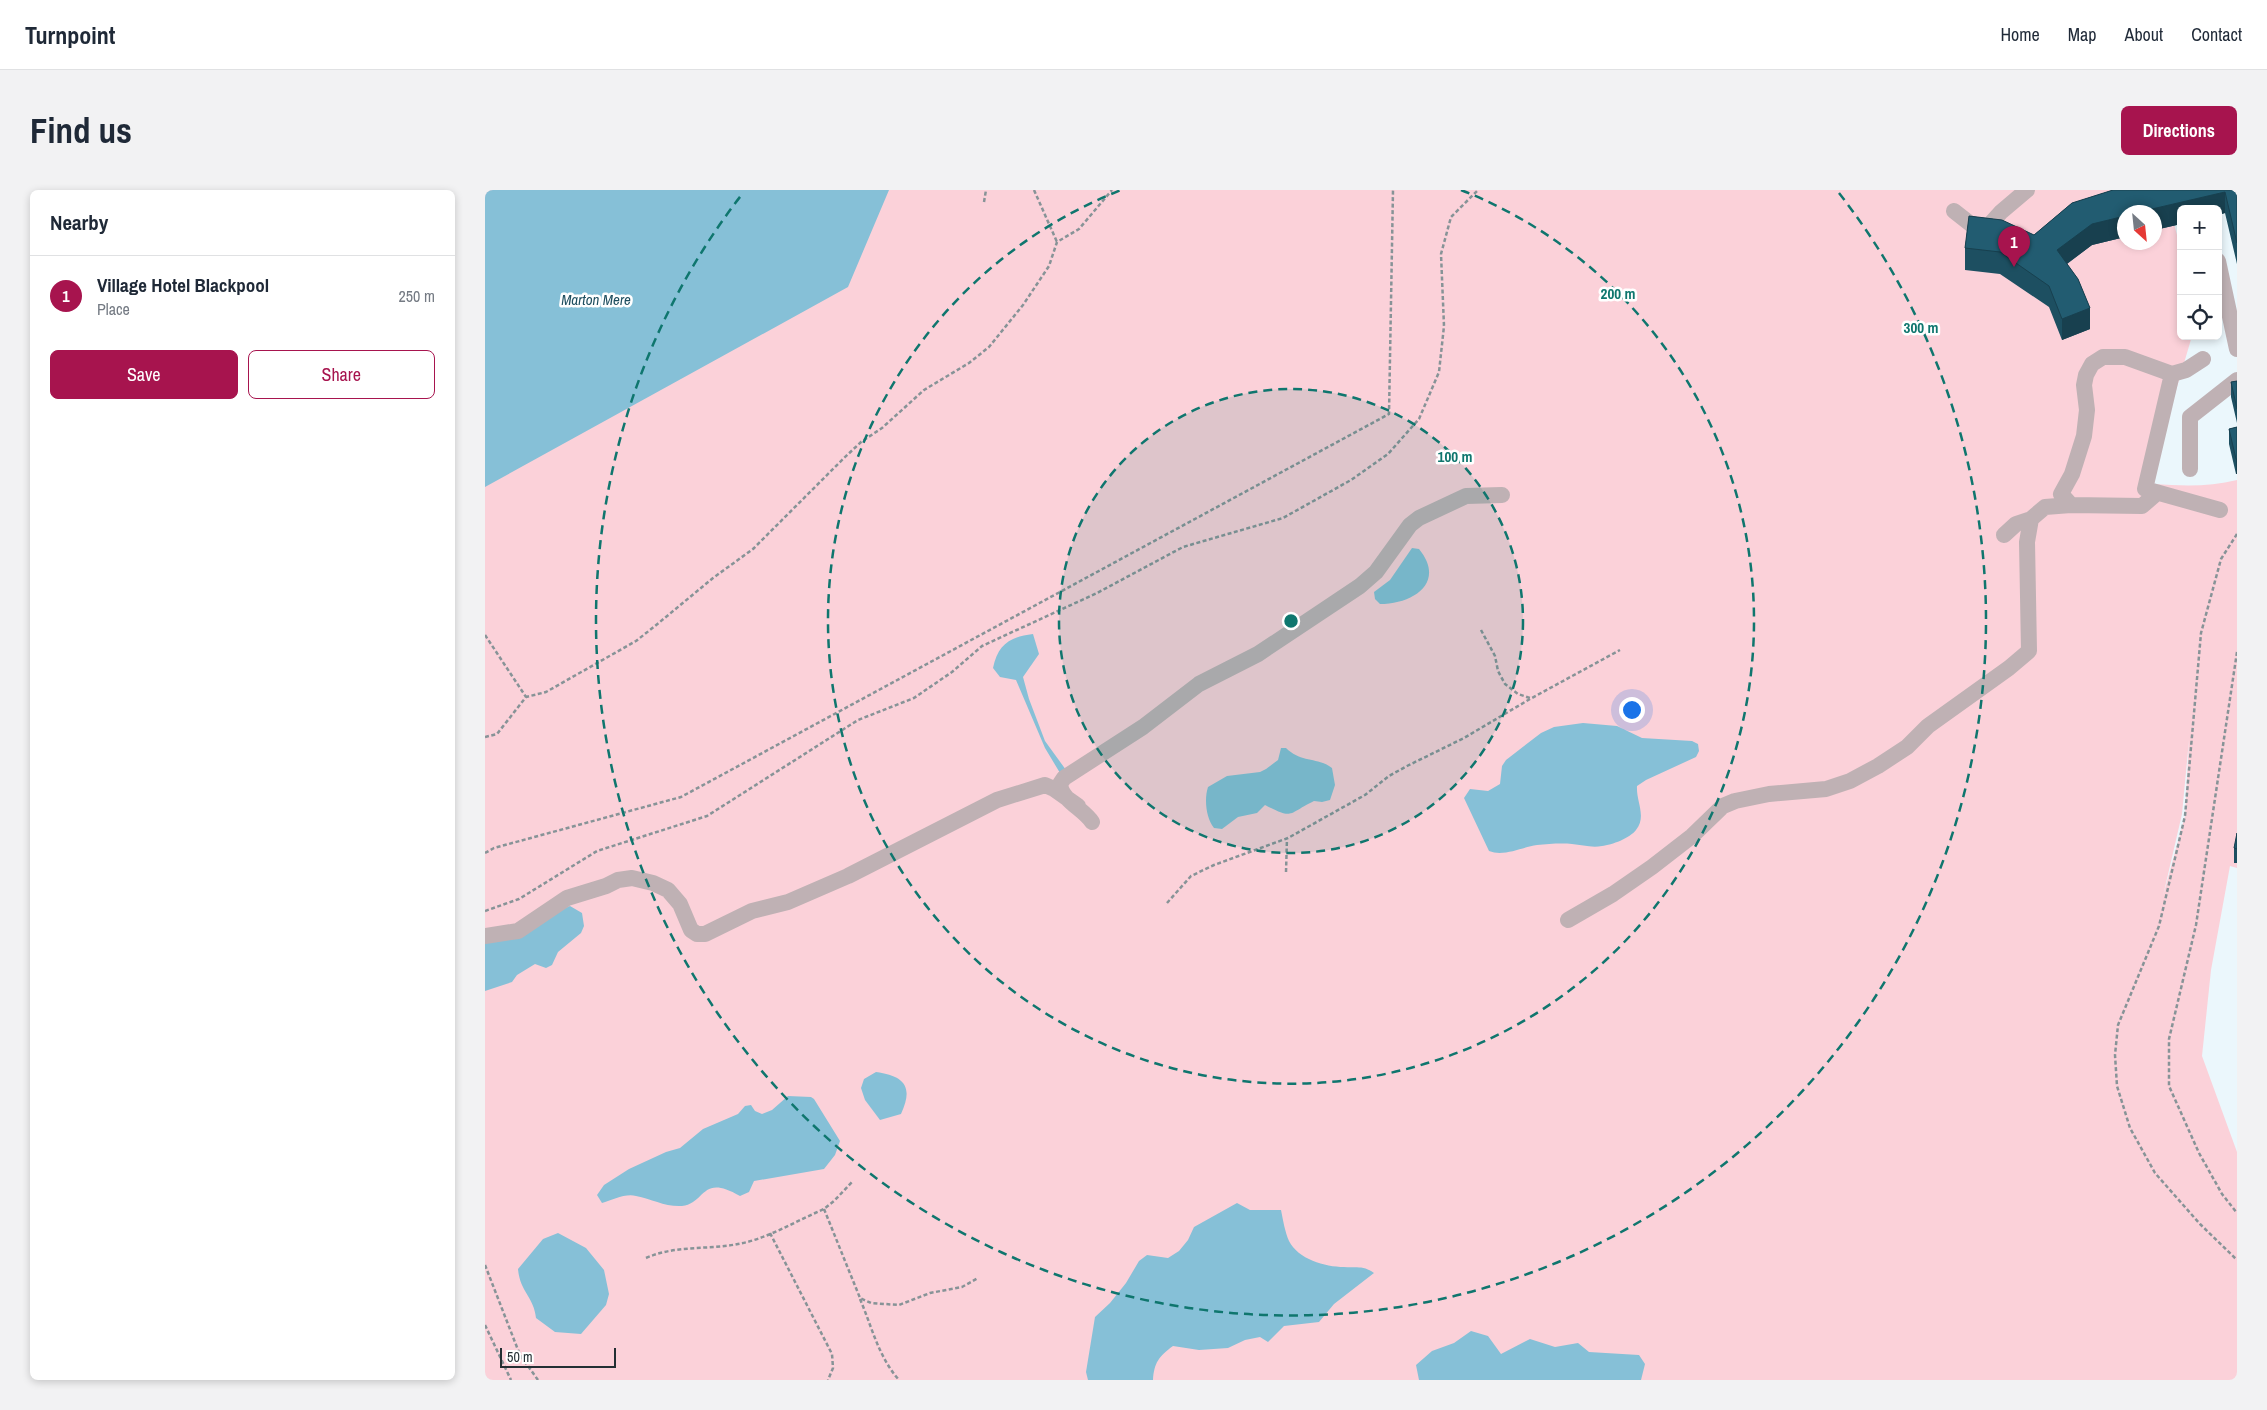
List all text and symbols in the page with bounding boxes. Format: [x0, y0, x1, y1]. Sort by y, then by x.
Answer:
text: Turnpoint [25, 19, 115, 51]
text: Home [2000, 22, 2040, 47]
text: Map [2068, 22, 2097, 47]
text: About [2125, 22, 2163, 47]
text: Contact [2191, 22, 2242, 47]
button: Directions [2121, 106, 2237, 155]
text: Find us [30, 107, 132, 154]
north arrow [2117, 205, 2162, 250]
map controls [2177, 205, 2222, 340]
button: + [2177, 205, 2222, 250]
text: Nearby [50, 208, 108, 237]
pin: 1 [1998, 226, 2030, 267]
button: − [2177, 250, 2222, 295]
text: Village Hotel Blackpool [97, 272, 269, 298]
text: 200 m [1601, 283, 1635, 304]
text: 1 [62, 285, 70, 307]
text: 250 m [399, 285, 435, 307]
water label: Marton Mere [561, 289, 631, 310]
button: locate [2177, 295, 2222, 340]
text: Place [97, 298, 130, 320]
text: 300 m [1904, 317, 1938, 338]
button: Save [50, 350, 238, 399]
button: Share [248, 350, 435, 399]
text: 100 m [1438, 446, 1472, 467]
centre of rings [1282, 612, 1300, 630]
your location [1619, 697, 1645, 723]
scale bar [500, 1345, 616, 1368]
text: 50 m [507, 1348, 533, 1366]

